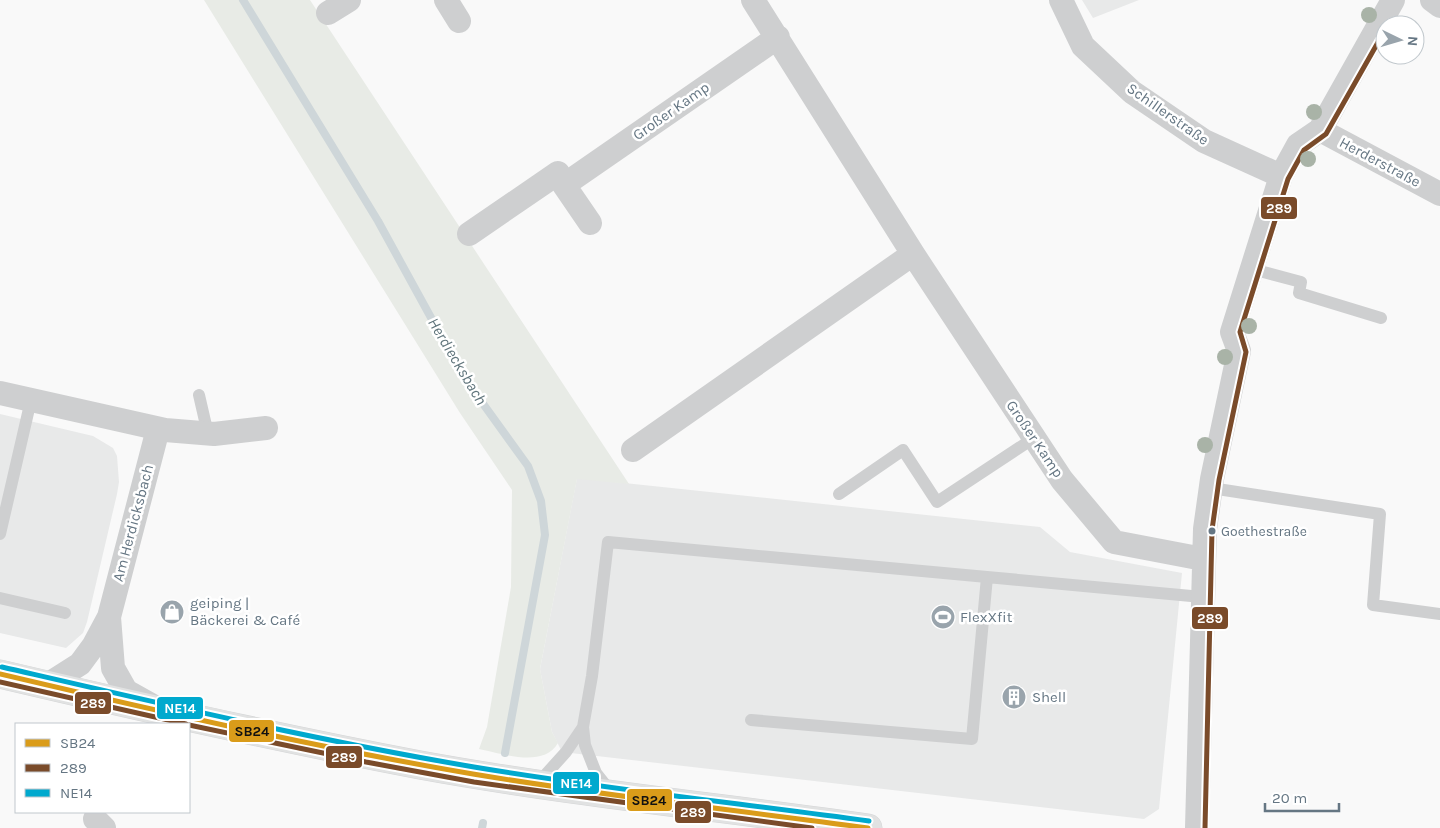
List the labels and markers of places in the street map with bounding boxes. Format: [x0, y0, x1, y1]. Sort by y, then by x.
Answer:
place label: Goethestraße [1221, 523, 1307, 540]
marker: Goethestraße [1207, 526, 1217, 536]
place label: geiping | Bäckerei & Café [190, 594, 300, 629]
shop icon: geiping | Bäckerei & Café [159, 599, 185, 625]
sports icon: FlexXfit [930, 604, 956, 630]
place label: FlexXfit [960, 608, 1013, 626]
building icon: Shell [1001, 684, 1027, 710]
place label: Shell [1032, 688, 1066, 706]

